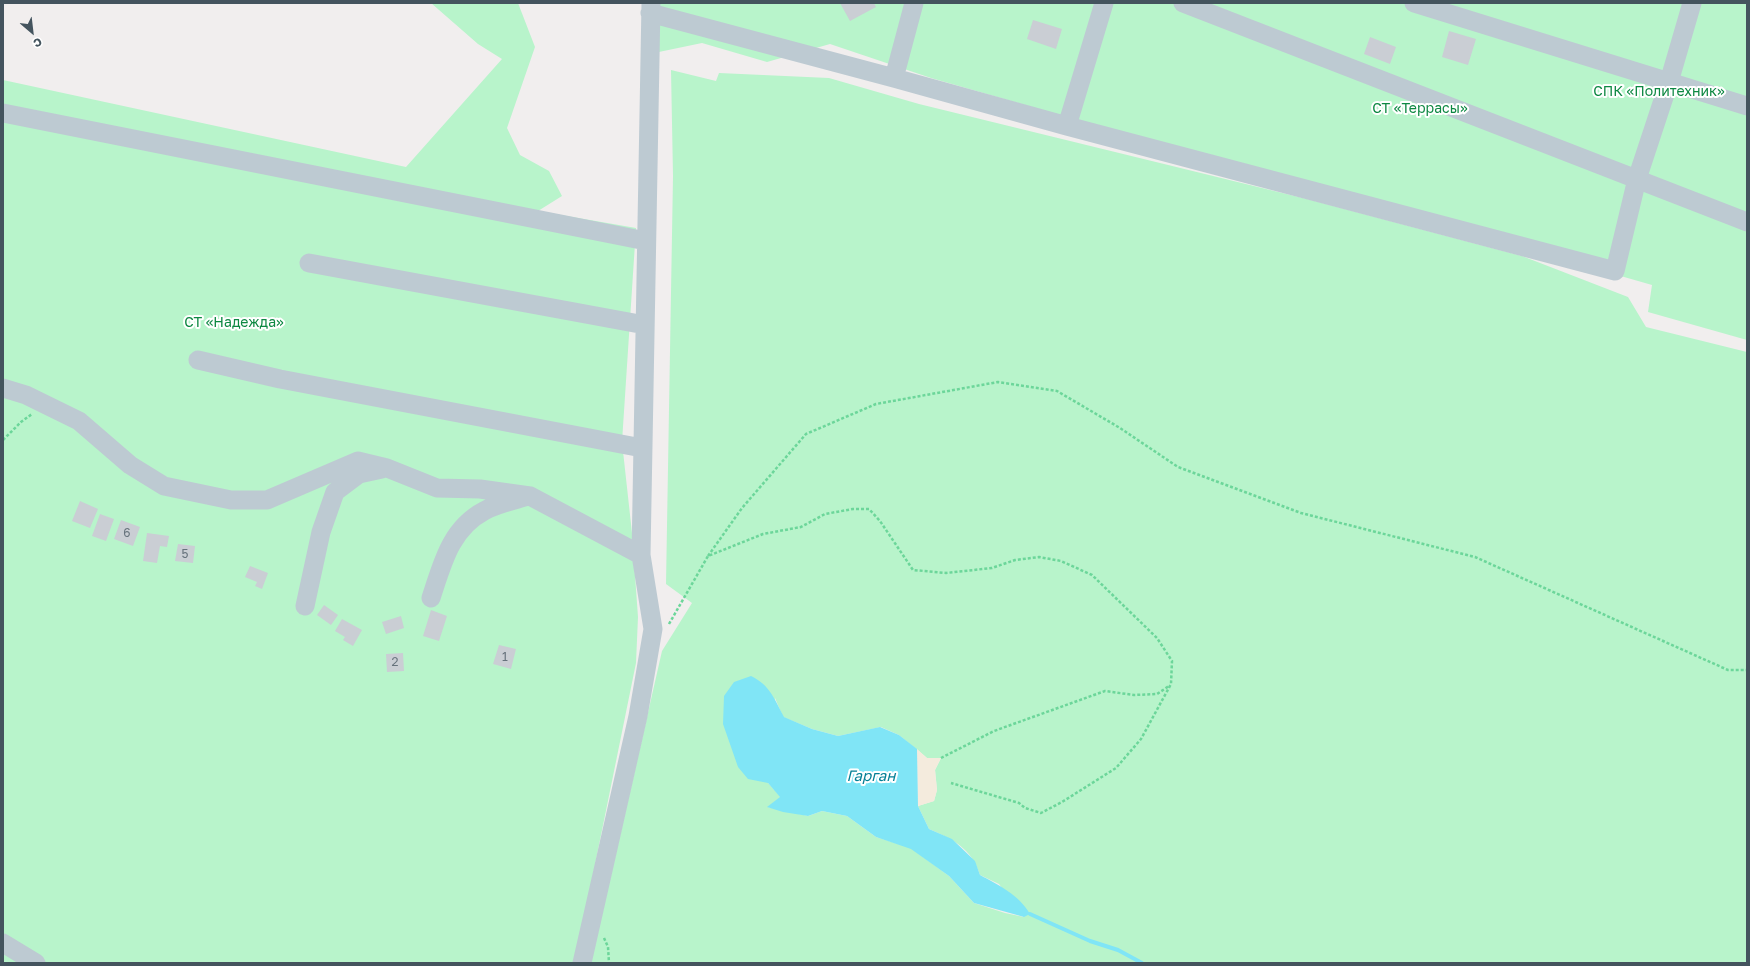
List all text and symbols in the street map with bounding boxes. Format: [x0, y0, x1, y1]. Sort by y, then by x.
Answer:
north arrow [12, 12, 52, 52]
text: С [31, 35, 44, 51]
park label: СПК «Политехник» [1593, 84, 1725, 100]
park label: СТ «Террасы» [1372, 101, 1468, 117]
park label: СТ «Надежда» [184, 315, 284, 331]
house number: 6 [123, 526, 131, 540]
house number: 5 [182, 547, 188, 561]
house number: 1 [502, 650, 508, 664]
house number: 2 [392, 655, 398, 669]
water label: Гарган [847, 767, 895, 785]

